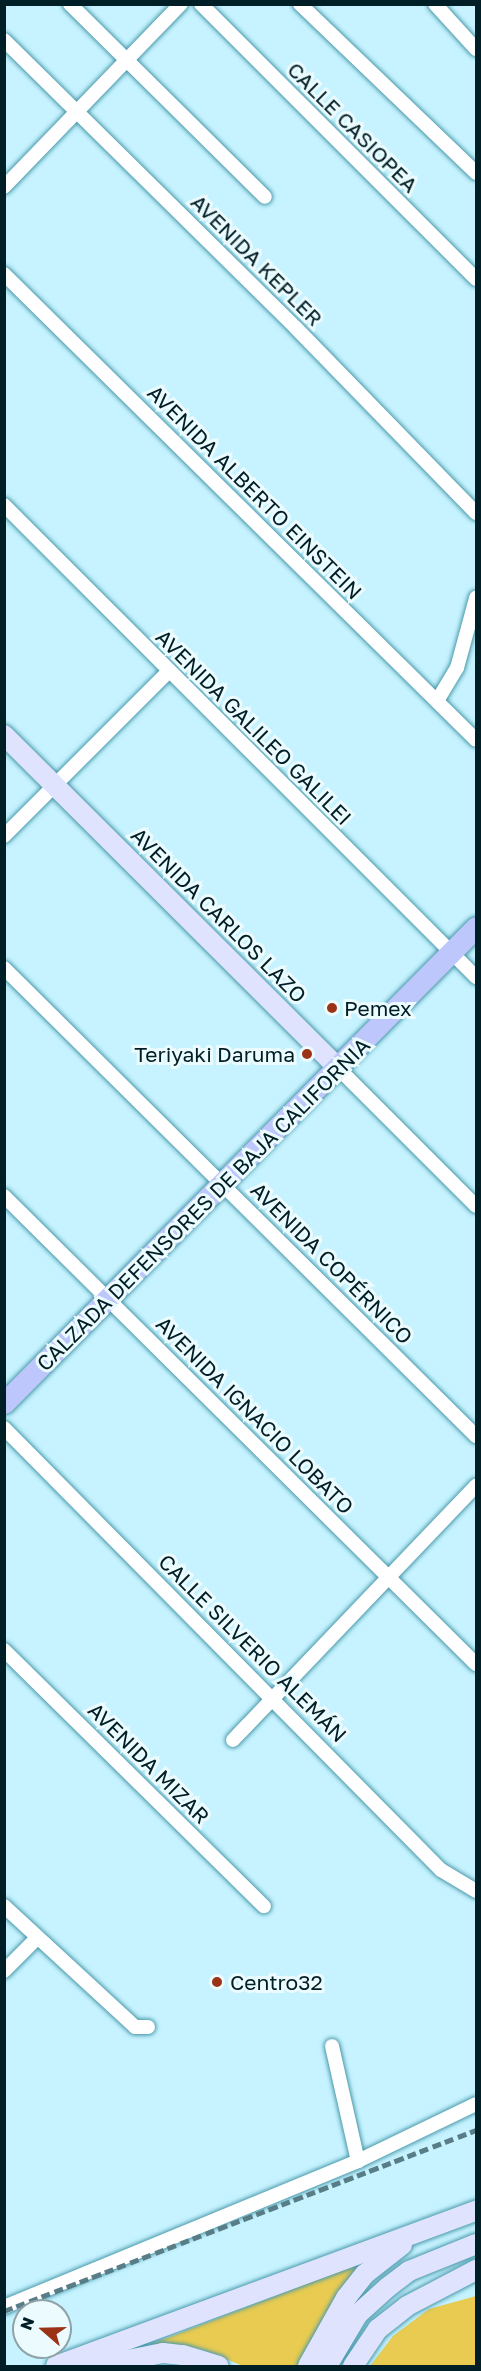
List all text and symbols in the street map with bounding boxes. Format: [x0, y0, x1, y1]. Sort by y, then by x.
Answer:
street label: CALLE CASIOPEA [283, 57, 423, 197]
street label: AVENIDA KEPLER [186, 189, 328, 331]
street label: AVENIDA ALBERTO EINSTEIN [143, 380, 367, 604]
street label: AVENIDA GALILEO GALILEI [151, 624, 357, 830]
street label: AVENIDA CARLOS LAZO [126, 822, 312, 1008]
place label: Pemex [344, 995, 412, 1021]
marker: Pemex [325, 1001, 339, 1015]
street label: CALZADA DEFENSORES DE BAJA CALIFORNIA [31, 1032, 375, 1376]
place label: Teriyaki Daruma [134, 1041, 295, 1067]
marker: Teriyaki Daruma [300, 1047, 314, 1061]
street label: AVENIDA COPÉRNICO [246, 1177, 418, 1349]
street label: AVENIDA IGNACIO LOBATO [151, 1311, 359, 1519]
street label: CALLE SILVERIO ALEMÁN [154, 1549, 352, 1747]
street label: AVENIDA MIZAR [83, 1697, 215, 1829]
place label: Centro32 [230, 1969, 323, 1995]
marker: Centro32 [208, 1973, 226, 1991]
north arrow [12, 2299, 72, 2359]
text: N [15, 2314, 38, 2333]

